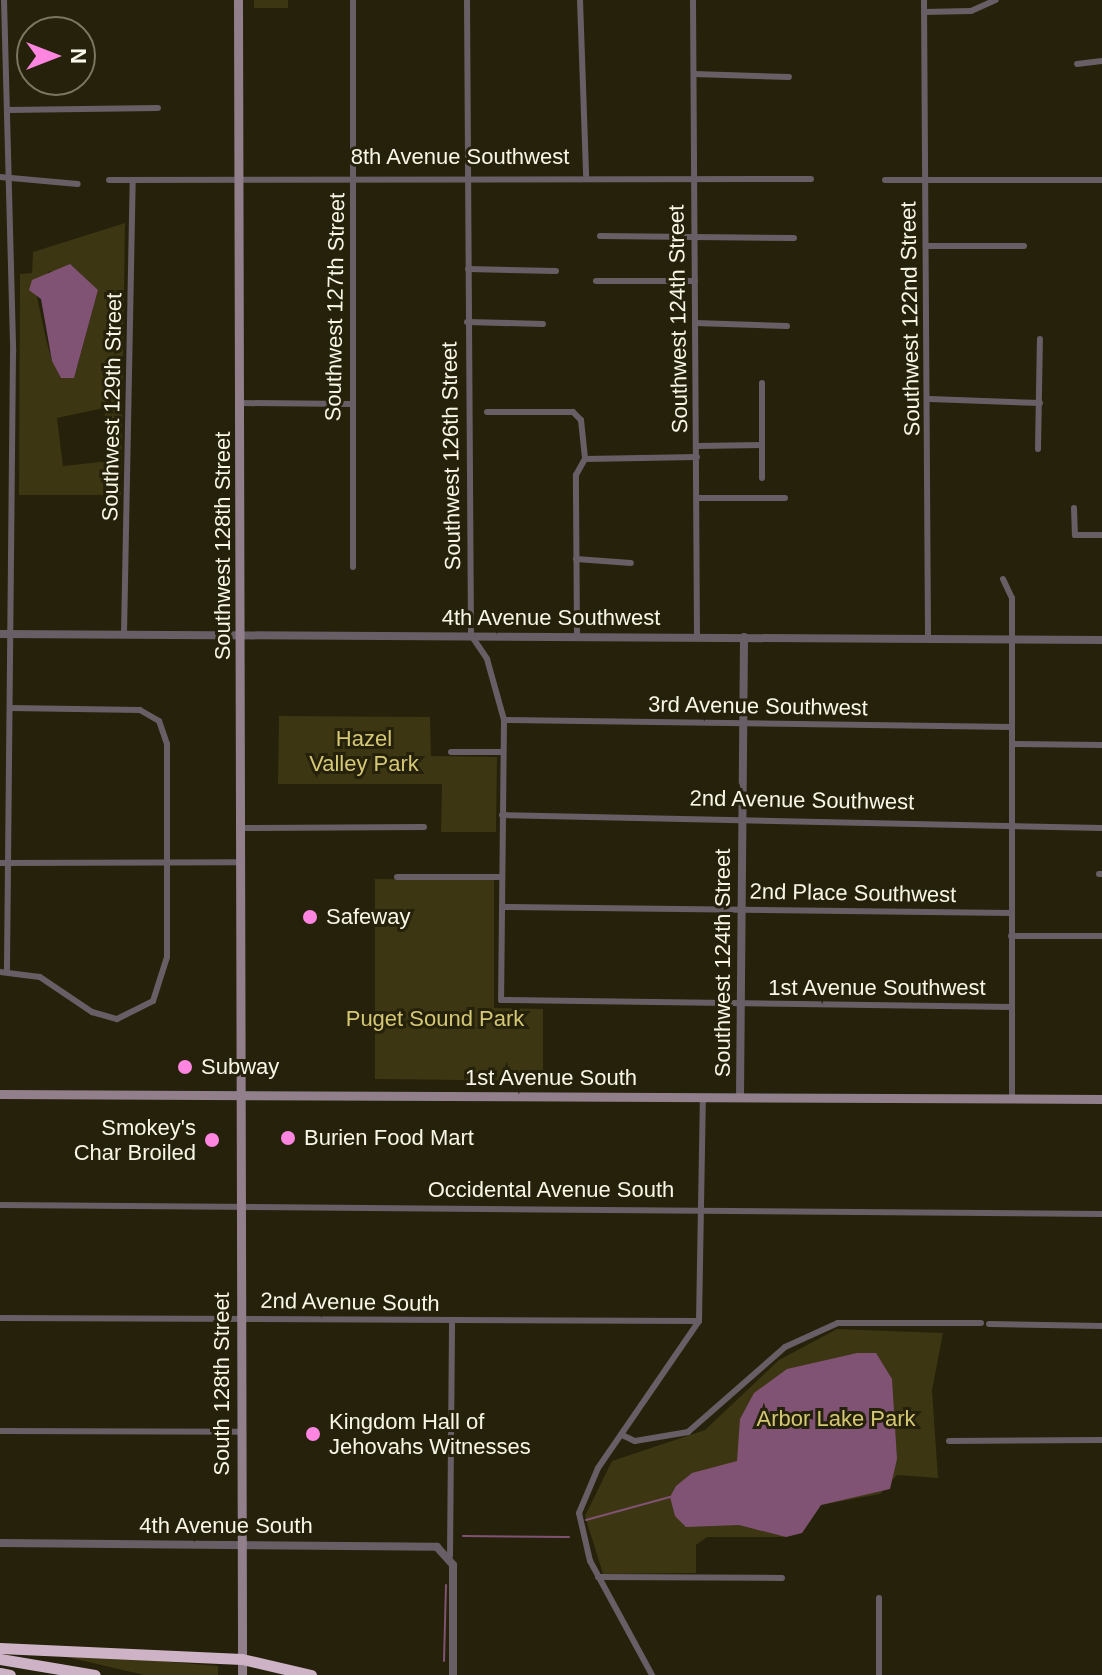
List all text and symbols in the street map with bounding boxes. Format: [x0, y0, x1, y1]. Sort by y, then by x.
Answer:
north arrow [16, 16, 96, 96]
text: N [66, 48, 91, 64]
street label: 8th Avenue Southwest [350, 144, 570, 170]
street label: Southwest 127th Street [320, 192, 350, 422]
street label: Southwest 122nd Street [895, 201, 925, 437]
street label: Southwest 124th Street [663, 204, 693, 434]
street label: Southwest 129th Street [97, 292, 127, 522]
street label: Southwest 126th Street [436, 341, 466, 571]
street label: Southwest 128th Street [210, 432, 236, 660]
street label: 4th Avenue Southwest [441, 605, 661, 631]
street label: 3rd Avenue Southwest [647, 691, 869, 721]
park label: Hazel Valley Park [309, 725, 419, 776]
street label: 2nd Avenue Southwest [689, 785, 915, 815]
street label: Southwest 124th Street [710, 849, 736, 1077]
street label: 2nd Place Southwest [749, 878, 957, 908]
place label: Safeway [326, 904, 410, 930]
marker: Safeway [301, 908, 319, 926]
street label: 1st Avenue Southwest [768, 975, 986, 1001]
park label: Puget Sound Park [346, 1006, 524, 1032]
place label: Subway [201, 1054, 279, 1080]
marker: Subway [176, 1058, 194, 1076]
street label: 1st Avenue South [464, 1065, 638, 1091]
place label: Smokey's Char Broiled [74, 1114, 196, 1166]
place label: Burien Food Mart [304, 1125, 474, 1151]
marker: Burien Food Mart [279, 1129, 297, 1147]
marker: Smokey's Char Broiled [203, 1131, 221, 1149]
street label: Occidental Avenue South [427, 1177, 675, 1203]
street label: 2nd Avenue South [259, 1287, 441, 1317]
street label: South 128th Street [209, 1292, 235, 1476]
park label: Arbor Lake Park [757, 1406, 915, 1432]
place label: Kingdom Hall of Jehovahs Witnesses [329, 1408, 531, 1460]
marker: Kingdom Hall of Jehovahs Witnesses [304, 1425, 322, 1443]
street label: 4th Avenue South [139, 1513, 313, 1539]

